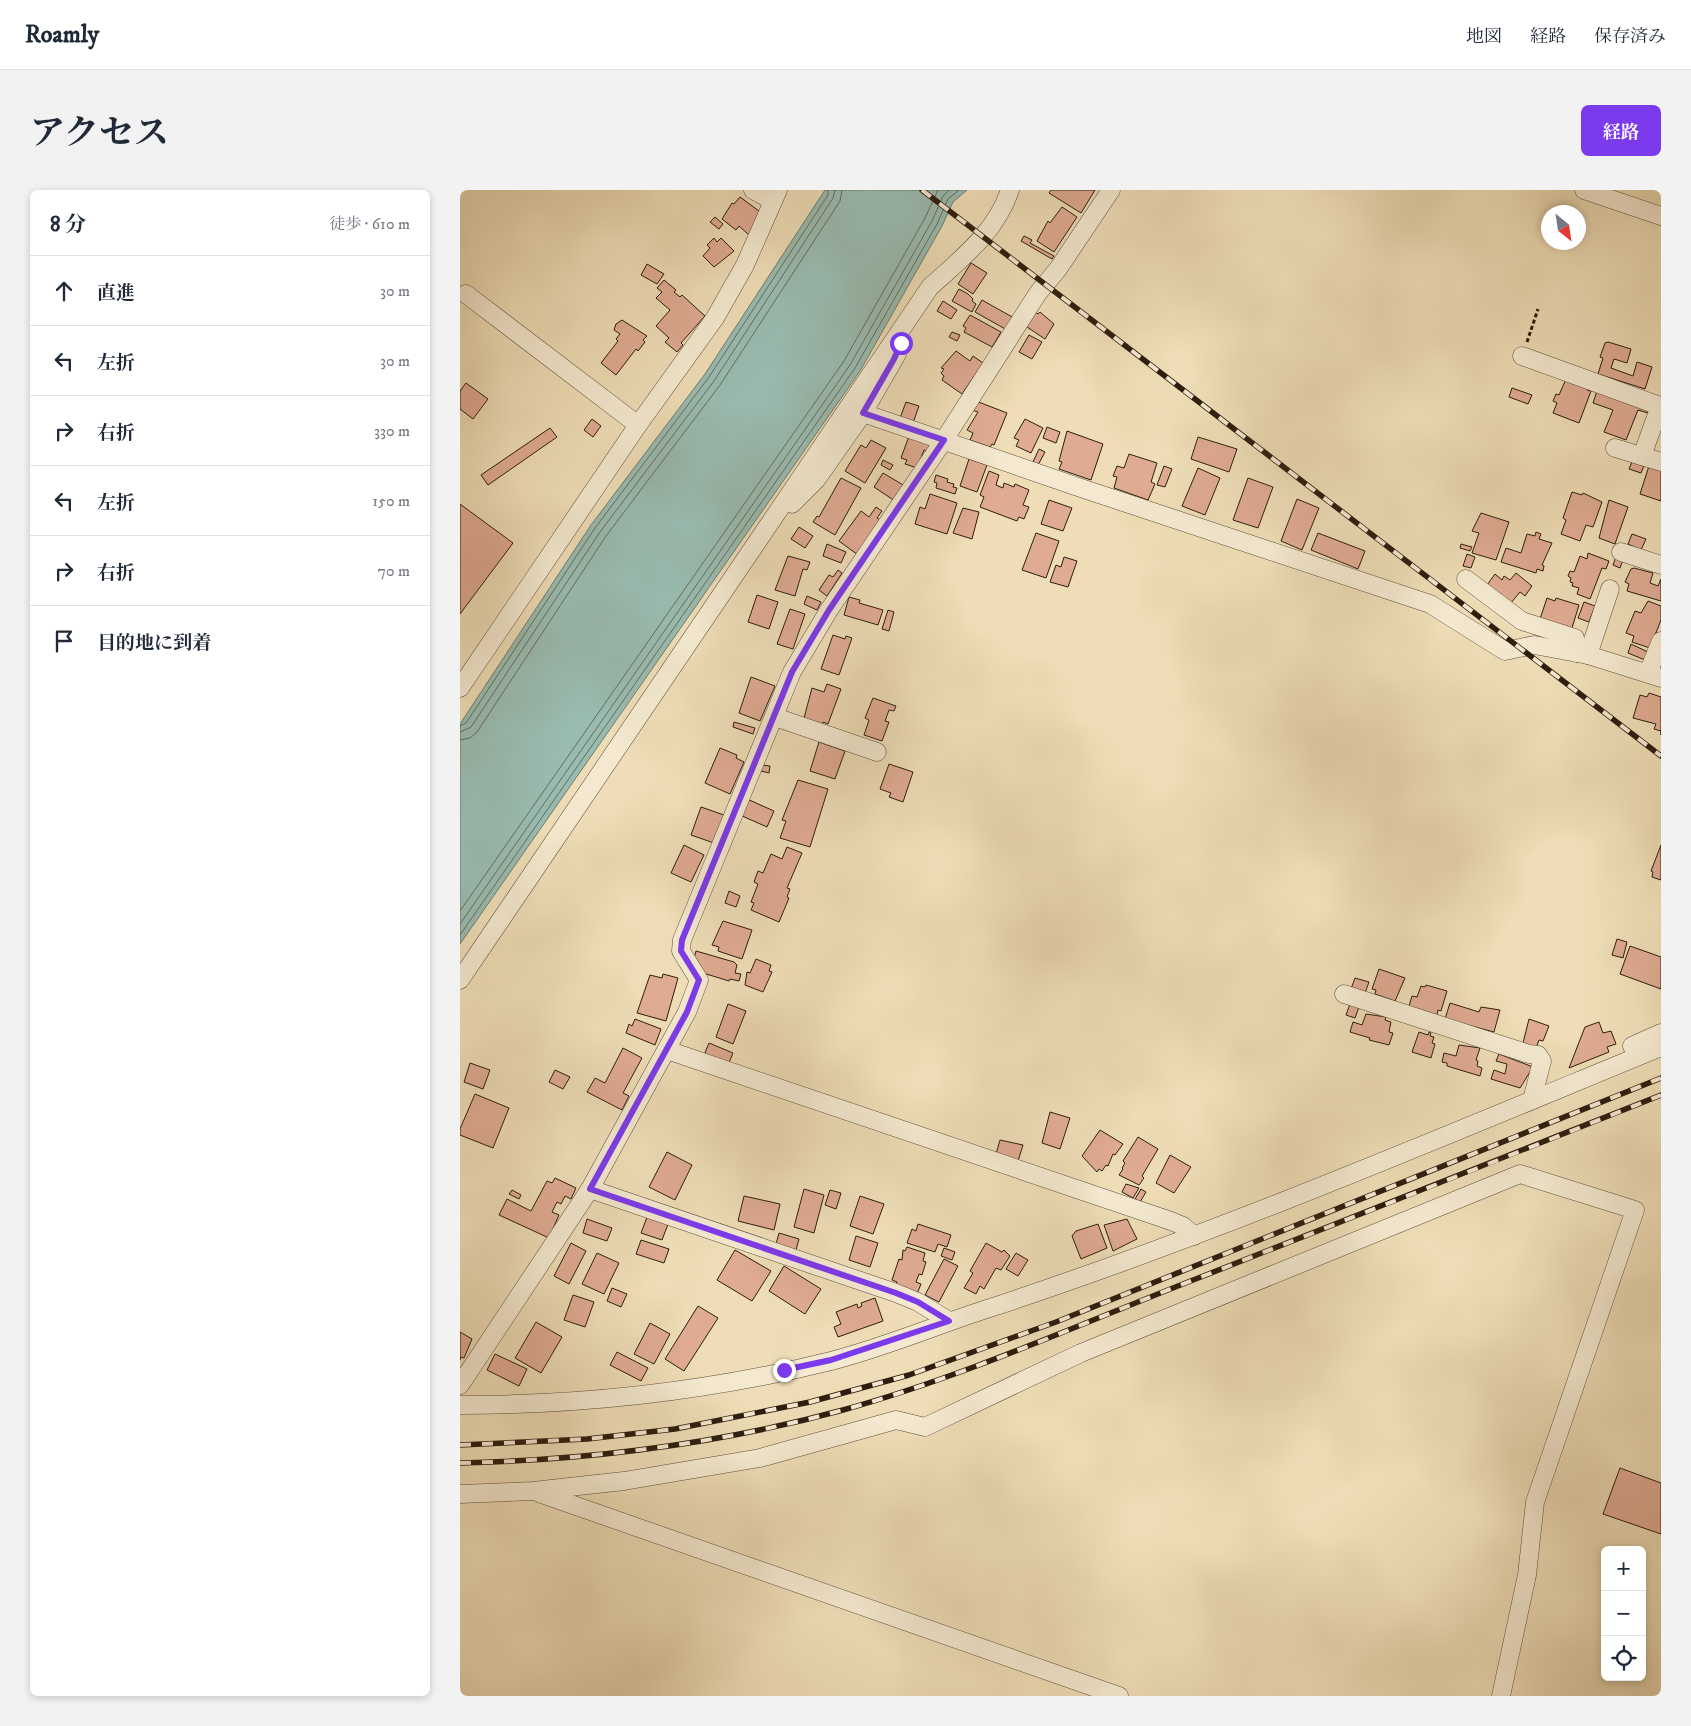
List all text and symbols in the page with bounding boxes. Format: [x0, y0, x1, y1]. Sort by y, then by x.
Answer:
text: Roamly [25, 20, 99, 50]
text: 地図 [1466, 26, 1502, 48]
text: 経路 [1530, 26, 1566, 48]
text: 保存済み [1594, 26, 1666, 48]
button: 経路 [1581, 105, 1661, 156]
text: アクセス [30, 112, 169, 156]
north arrow [1541, 205, 1586, 250]
text: 8 分 [50, 212, 86, 238]
text: 徒歩 · 610 m [329, 214, 410, 234]
icon: ahead [50, 277, 78, 305]
text: 30 m [380, 281, 410, 301]
text: 直進 [97, 282, 135, 305]
route start [890, 332, 913, 355]
icon: left [50, 347, 78, 375]
text: 30 m [380, 351, 410, 371]
text: 左折 [97, 352, 135, 375]
icon: right [50, 417, 78, 445]
text: 330 m [374, 421, 410, 441]
text: 右折 [97, 422, 135, 445]
icon: left [50, 487, 78, 515]
text: 150 m [372, 491, 410, 511]
text: 左折 [97, 492, 135, 515]
icon: right [50, 557, 78, 585]
text: 70 m [378, 561, 410, 581]
text: 右折 [97, 562, 135, 585]
icon: arrive [50, 627, 78, 655]
text: 目的地に到着 [97, 632, 211, 655]
route end [773, 1359, 796, 1382]
map controls [1601, 1546, 1646, 1681]
button: + [1601, 1546, 1646, 1591]
button: − [1601, 1591, 1646, 1636]
button: locate [1601, 1636, 1646, 1681]

